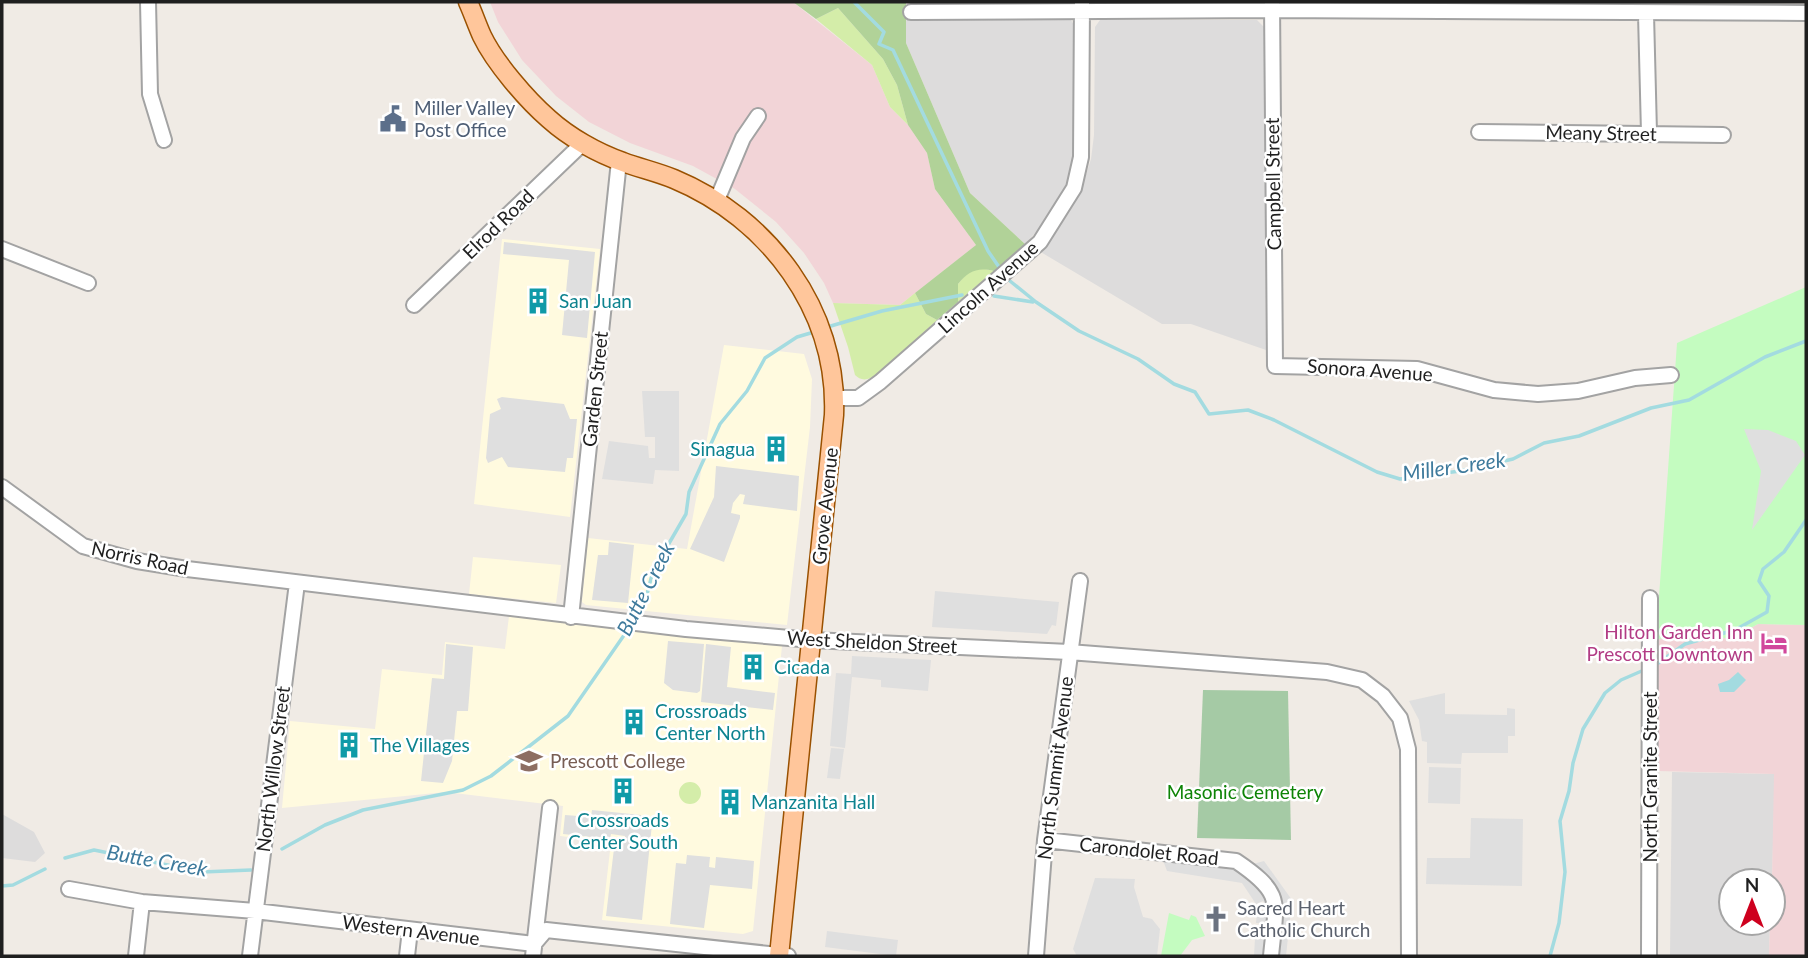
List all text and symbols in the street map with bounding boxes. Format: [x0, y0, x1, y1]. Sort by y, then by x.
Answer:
place label: Miller Valley Post Office [414, 96, 515, 141]
public building icon: Miller Valley Post Office [378, 104, 408, 134]
street label: Campbell Street [1260, 117, 1285, 251]
street label: Meany Street [1545, 120, 1657, 145]
street label: Elrod Road [457, 184, 538, 263]
street label: Lincoln Avenue [933, 236, 1042, 338]
building icon: San Juan [523, 286, 553, 316]
place label: San Juan [559, 289, 632, 312]
street label: Garden Street [577, 330, 612, 448]
street label: Sonora Avenue [1307, 354, 1434, 385]
building icon: Sinagua [761, 434, 791, 464]
place label: Sinagua [690, 437, 755, 460]
street label: Grove Avenue [807, 446, 842, 566]
water label: Miller Creek [1401, 446, 1508, 485]
street label: Norris Road [89, 536, 191, 579]
water label: Butte Creek [610, 536, 679, 639]
place label: Hilton Garden Inn Prescott Downtown [1586, 620, 1753, 665]
street label: West Sheldon Street [786, 626, 958, 657]
hotel icon: Hilton Garden Inn Prescott Downtown [1759, 628, 1789, 658]
building icon: Cicada [738, 652, 768, 682]
place label: Cicada [774, 655, 830, 678]
street label: North Summit Avenue [1032, 675, 1077, 861]
street label: North Willow Street [251, 684, 294, 853]
street label: North Granite Street [1638, 691, 1661, 862]
place label: Crossroads Center North [655, 699, 766, 744]
building icon: Crossroads Center North [619, 707, 649, 737]
building icon: The Villages [334, 730, 364, 760]
place label: The Villages [370, 733, 470, 756]
school or university icon: Prescott College [514, 746, 544, 776]
place label: Prescott College [550, 749, 685, 772]
building icon: Crossroads Center South [608, 776, 638, 806]
park label: Masonic Cemetery [1167, 780, 1323, 803]
building icon: Manzanita Hall [715, 787, 745, 817]
place label: Manzanita Hall [751, 790, 875, 813]
place label: Crossroads Center South [568, 808, 678, 853]
street label: Carondolet Road [1078, 832, 1220, 869]
water label: Butte Creek [105, 838, 211, 881]
north arrow [1717, 867, 1787, 937]
text: N [1745, 873, 1759, 896]
place label: Sacred Heart Catholic Church [1237, 896, 1370, 941]
church icon: Sacred Heart Catholic Church [1201, 904, 1231, 934]
street label: Western Avenue [341, 910, 481, 949]

